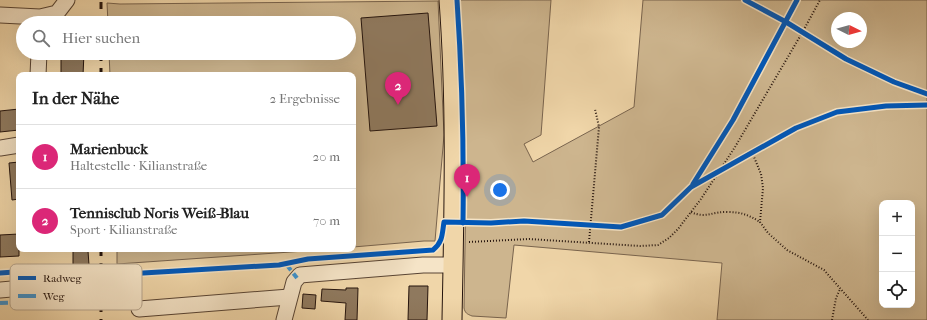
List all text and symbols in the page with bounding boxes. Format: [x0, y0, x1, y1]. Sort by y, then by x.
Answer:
north arrow [831, 12, 867, 48]
search box [16, 16, 356, 60]
icon: search [30, 27, 52, 49]
text: Hier suchen [62, 29, 140, 47]
pin: 2 [385, 72, 411, 105]
text: In der Nähe [32, 88, 119, 108]
text: 2 Ergebnisse [270, 91, 340, 106]
text: Marienbuck [70, 140, 148, 158]
text: 1 [43, 149, 47, 164]
text: 20 m [313, 149, 340, 164]
text: Haltestelle · Kilianstraße [70, 158, 207, 173]
pin: 1 [454, 164, 480, 197]
your location [490, 180, 510, 200]
map controls [879, 200, 915, 308]
button: + [879, 200, 915, 236]
text: Tennisclub Noris Weiß-Blau [70, 204, 249, 222]
text: 2 [42, 213, 48, 228]
text: 70 m [313, 213, 340, 228]
text: Sport · Kilianstraße [70, 222, 178, 237]
button: − [879, 236, 915, 272]
legend [10, 264, 142, 310]
text: Radweg [43, 272, 82, 285]
button: locate [879, 272, 915, 308]
text: Weg [42, 290, 65, 303]

